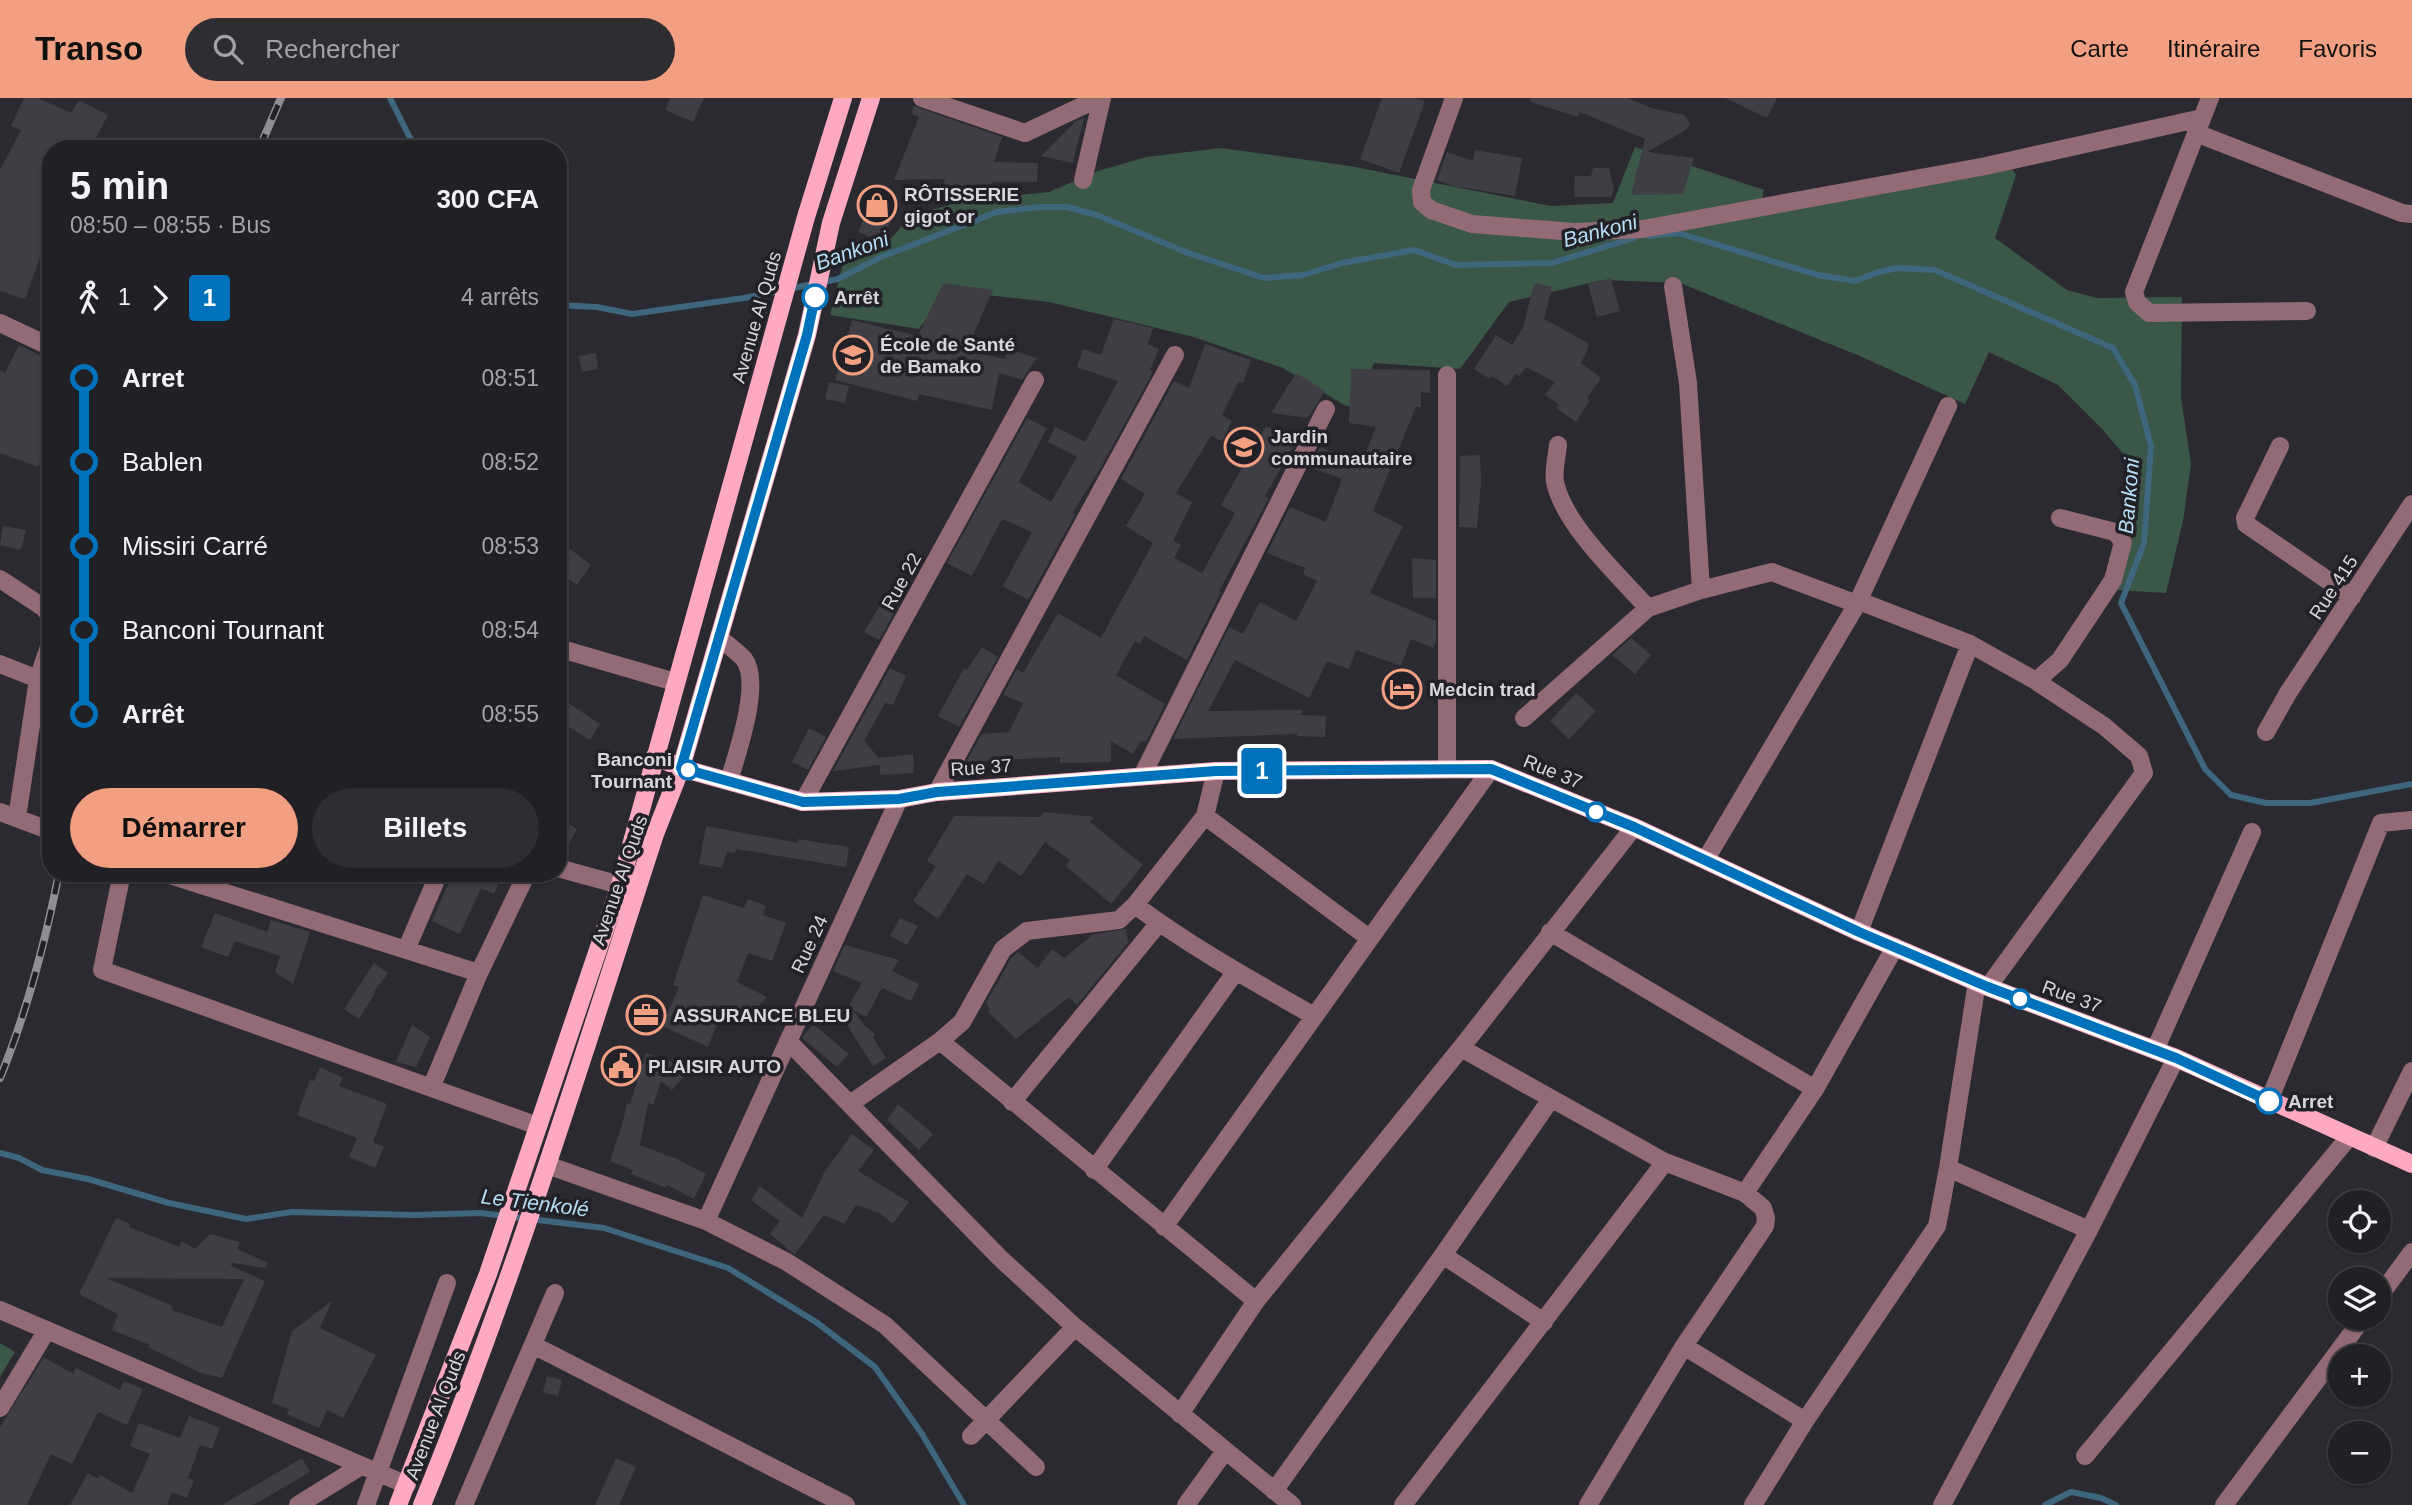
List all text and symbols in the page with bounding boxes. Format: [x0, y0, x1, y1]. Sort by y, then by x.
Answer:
search box [185, 18, 675, 81]
text: Transo [35, 30, 143, 67]
icon: search [209, 30, 247, 68]
text: Rechercher [265, 34, 400, 64]
text: Carte [2070, 35, 2129, 62]
text: Itinéraire [2167, 35, 2260, 62]
text: Favoris [2298, 35, 2377, 62]
text: 5 min [70, 165, 169, 207]
text: 300 CFA [436, 184, 539, 214]
shop icon: RÔTISSERIE gigot or [856, 184, 898, 226]
place label: RÔTISSERIE gigot or [904, 184, 1019, 227]
water label: Bankoni [1560, 209, 1641, 251]
text: 08:50 – 08:55 · Bus [70, 212, 271, 238]
water label: Bankoni [812, 226, 893, 274]
street label: Avenue Al Quds [728, 249, 785, 385]
icon: walk [70, 279, 108, 317]
icon: forward [141, 279, 179, 317]
text: 1 [118, 284, 131, 310]
text: 1 [203, 284, 216, 311]
text: 4 arrêts [461, 284, 539, 310]
marker: Arrêt [802, 284, 828, 310]
place label: Arrêt [834, 287, 880, 308]
school or university icon: École de Santé de Bamako [832, 334, 874, 376]
place label: École de Santé de Bamako [880, 334, 1015, 377]
text: Arret [122, 363, 184, 393]
text: 08:51 [481, 365, 539, 391]
school or university icon: Jardin communautaire [1223, 426, 1265, 468]
place label: Jardin communautaire [1271, 426, 1412, 469]
text: Bablen [122, 447, 203, 477]
text: 08:52 [481, 449, 539, 475]
water label: Bankoni [2114, 456, 2143, 535]
text: Missiri Carré [122, 531, 268, 561]
text: 08:53 [481, 533, 539, 559]
street label: Rue 22 [877, 549, 925, 613]
street label: Rue 415 [2305, 551, 2362, 623]
text: Banconi Tournant [122, 615, 324, 645]
text: 08:54 [481, 617, 539, 643]
hotel icon: Medcin trad [1381, 668, 1423, 710]
place label: Medcin trad [1429, 679, 1536, 700]
text: Arrêt [122, 699, 184, 729]
text: 08:55 [481, 701, 539, 727]
line badge: 1 [1239, 748, 1285, 794]
place label: Banconi Tournant [591, 749, 673, 792]
street label: Rue 37 [1520, 750, 1585, 793]
street label: Rue 37 [950, 755, 1012, 780]
text: 1 [1255, 757, 1269, 784]
marker: Banconi Tournant [678, 760, 698, 780]
button: Démarrer [70, 788, 298, 868]
button: Billets [312, 788, 539, 868]
unlabelled marker [1586, 802, 1606, 822]
street label: Avenue Al Quds [587, 812, 652, 948]
street label: Rue 24 [787, 912, 832, 976]
street label: Rue 37 [2039, 976, 2104, 1017]
unlabelled marker [2010, 989, 2030, 1009]
office icon: ASSURANCE BLEU [625, 994, 667, 1036]
place label: ASSURANCE BLEU [673, 1005, 850, 1026]
public building icon: PLAISIR AUTO [600, 1045, 642, 1087]
place label: PLAISIR AUTO [648, 1056, 781, 1077]
marker: Arret [2256, 1088, 2282, 1114]
place label: Arret [2288, 1091, 2334, 1112]
water label: Le Tienkolé [480, 1184, 590, 1221]
map controls [2328, 1190, 2391, 1484]
button: locate [2328, 1190, 2391, 1253]
button: layers [2328, 1267, 2391, 1330]
button: + [2328, 1344, 2391, 1407]
street label: Avenue Al Quds [401, 1348, 470, 1482]
button: − [2328, 1421, 2391, 1484]

